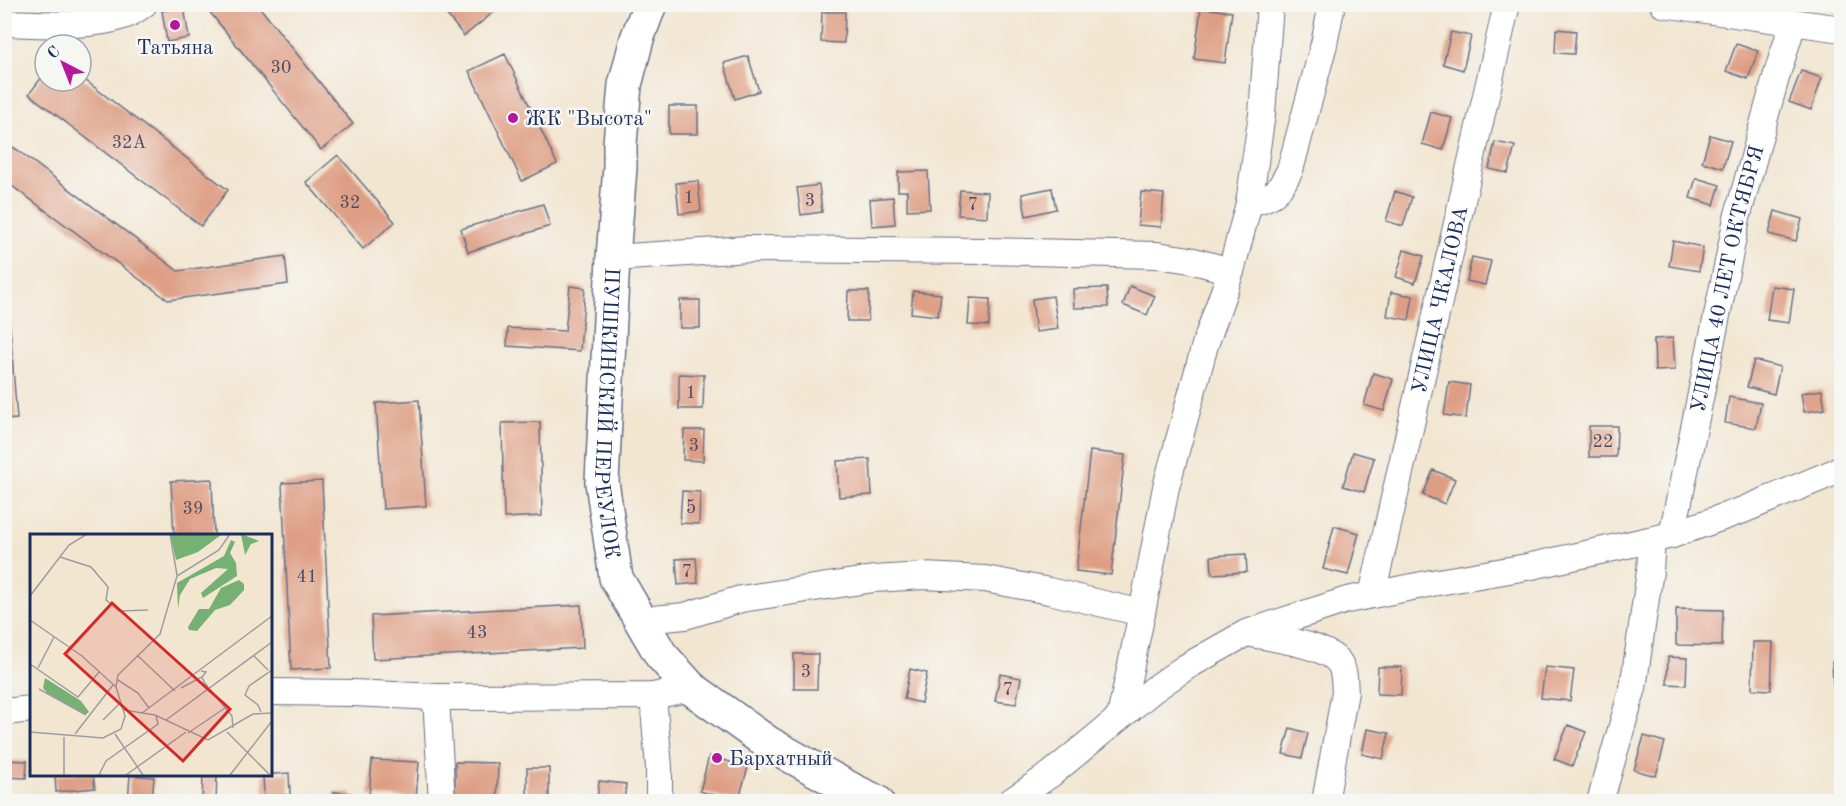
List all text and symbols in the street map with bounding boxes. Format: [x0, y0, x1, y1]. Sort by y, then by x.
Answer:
marker: Татьяна [168, 18, 182, 32]
north arrow [33, 33, 93, 93]
place label: Татьяна [137, 38, 213, 59]
text: С [45, 44, 64, 63]
house number: 30 [271, 59, 291, 77]
place label: ЖК "Высота" [525, 109, 652, 130]
marker: ЖК "Высота" [506, 111, 520, 125]
house number: 32А [112, 134, 147, 152]
street label: УЛИЦА 40 ЛЕТ ОКТЯБРЯ [1688, 143, 1769, 415]
house number: 1 [684, 189, 694, 207]
house number: 3 [805, 192, 815, 210]
house number: 32 [340, 194, 360, 212]
house number: 7 [968, 196, 978, 214]
street label: УЛИЦА ЧКАЛОВА [1409, 204, 1473, 396]
street label: ПУШКИНСКИЙ ПЕРЕУЛОК [590, 267, 622, 560]
house number: 1 [686, 384, 696, 402]
house number: 22 [1593, 433, 1613, 451]
house number: 3 [689, 437, 699, 455]
house number: 5 [686, 499, 696, 517]
house number: 39 [183, 500, 203, 518]
inset map [30, 534, 272, 776]
house number: 7 [682, 563, 692, 581]
house number: 41 [297, 568, 317, 586]
house number: 43 [467, 624, 487, 642]
house number: 3 [801, 663, 811, 681]
house number: 7 [1003, 681, 1013, 699]
place label: Бархатный [729, 749, 833, 770]
marker: Бархатный [710, 751, 724, 765]

